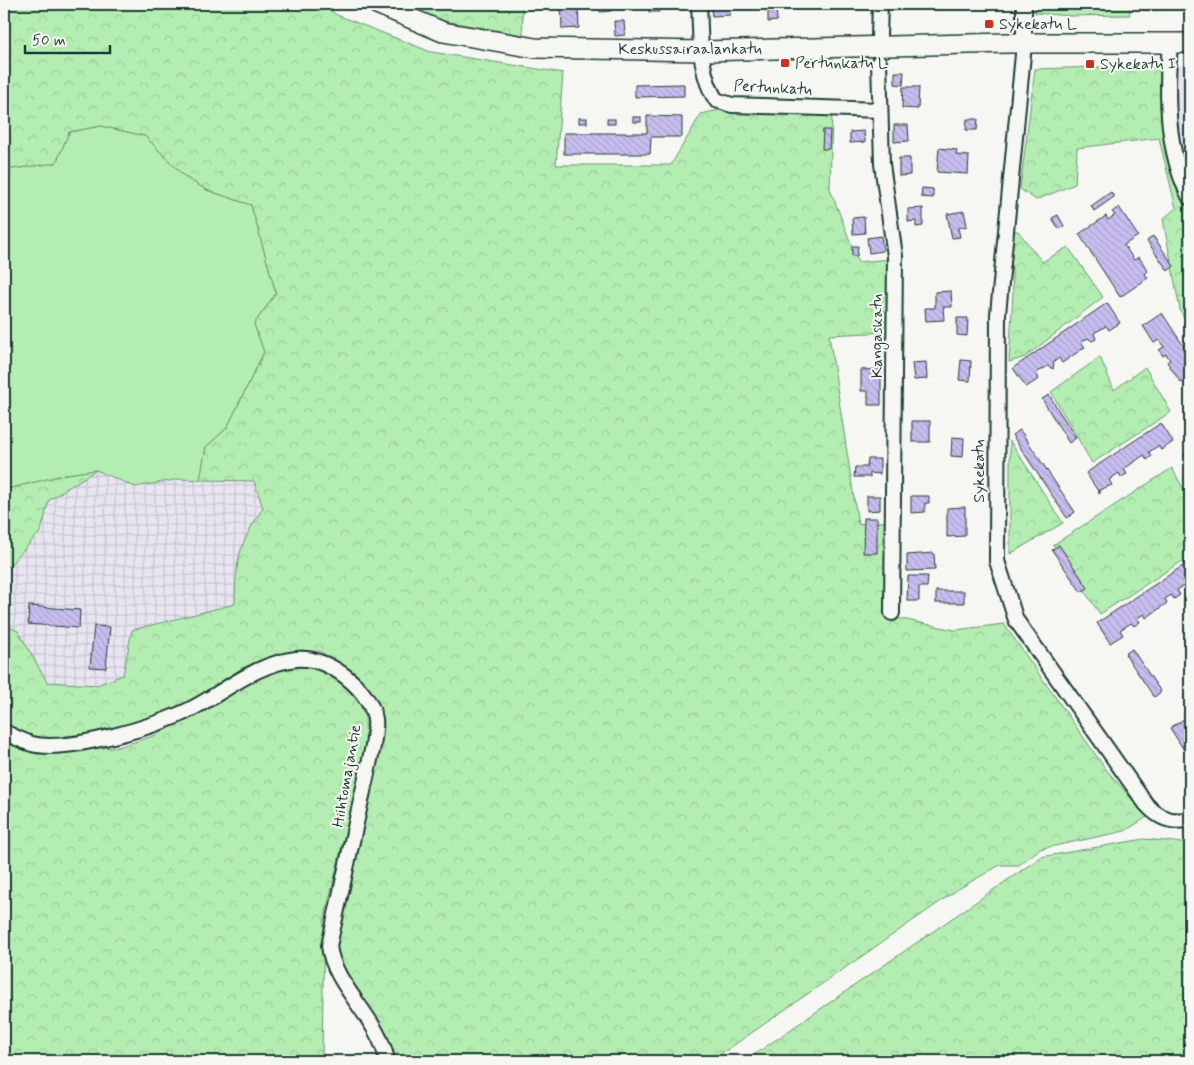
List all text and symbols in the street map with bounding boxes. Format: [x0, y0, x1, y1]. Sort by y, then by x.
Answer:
place label: Sykekatu L [999, 14, 1077, 35]
marker: Sykekatu L [983, 18, 995, 30]
scale bar [25, 22, 110, 54]
text: 50 m [32, 31, 66, 51]
street label: Keskussairaalankatu [618, 39, 762, 60]
place label: Pertunkatu L [795, 53, 888, 74]
place label: Sykekatu I [1100, 54, 1176, 75]
marker: Pertunkatu L [779, 57, 791, 69]
marker: Sykekatu I [1084, 58, 1096, 70]
street label: Pertunkatu [733, 75, 813, 101]
street label: Kangaskatu [867, 293, 889, 378]
street label: Sykekatu [969, 439, 990, 503]
street label: Hiihtomajantie [328, 723, 366, 829]

